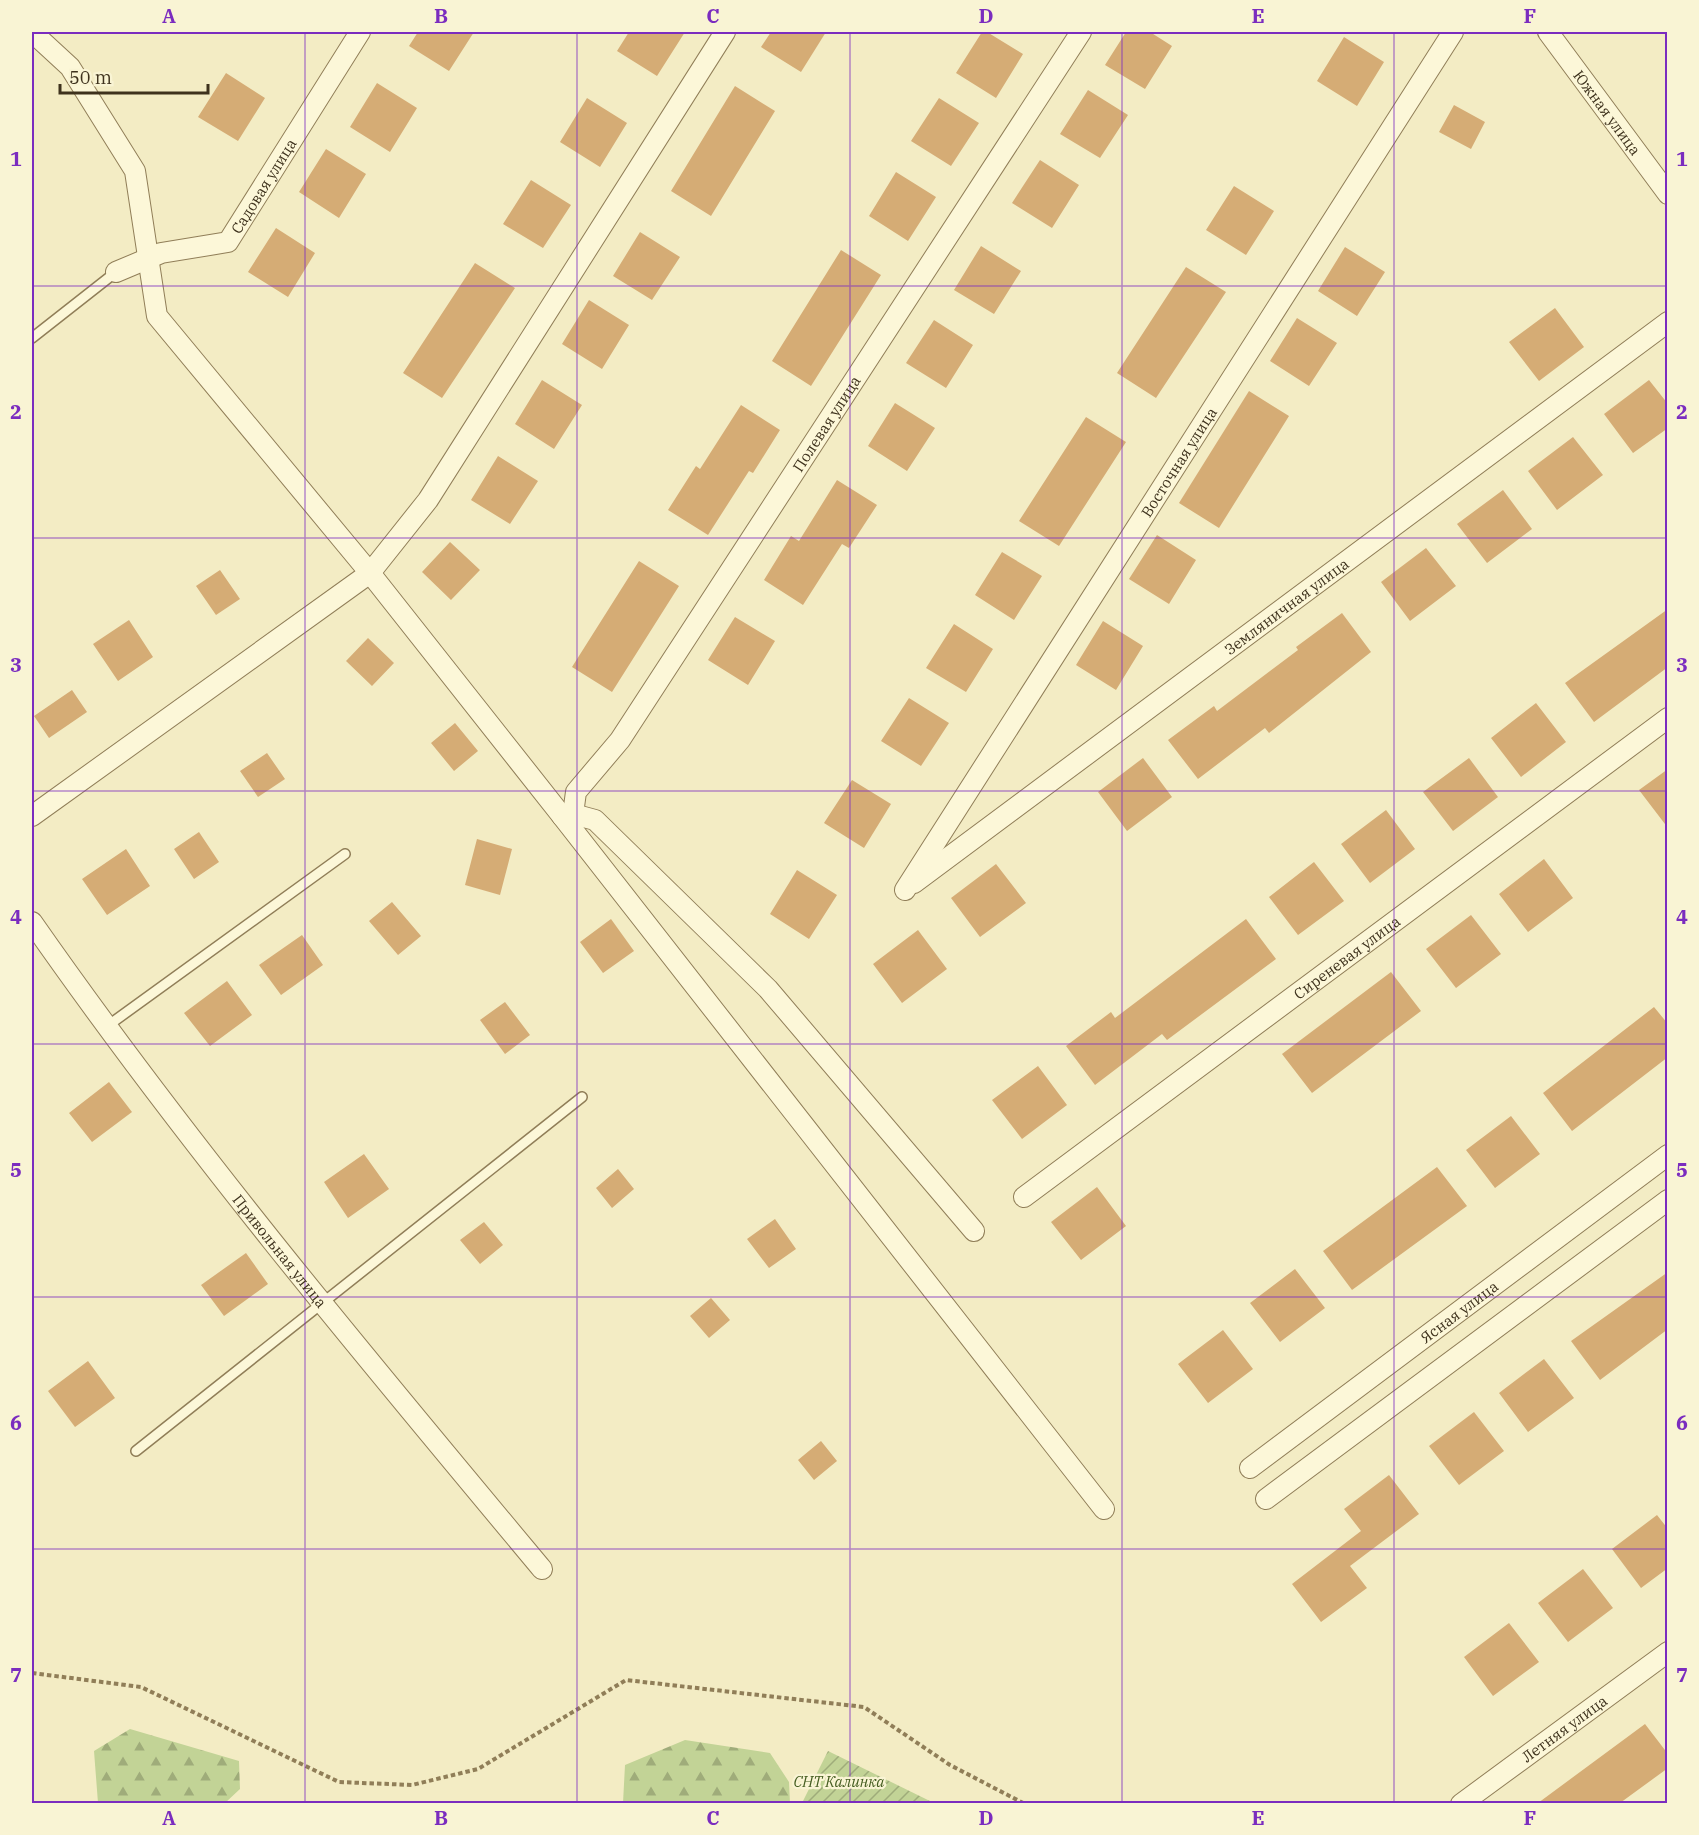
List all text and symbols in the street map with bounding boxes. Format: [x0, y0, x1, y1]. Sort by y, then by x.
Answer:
text: A [162, 2, 176, 29]
text: B [434, 2, 448, 29]
text: C [706, 2, 720, 29]
text: D [978, 2, 994, 29]
text: E [1251, 2, 1265, 29]
text: F [1524, 2, 1536, 29]
scale bar [60, 57, 208, 95]
text: 50 m [69, 66, 112, 89]
street label: Южная улица [1570, 66, 1645, 159]
street label: Садовая улица [226, 135, 300, 237]
text: 1 [10, 145, 22, 172]
text: 1 [1676, 145, 1688, 172]
street label: Полевая улица [788, 372, 864, 475]
text: 2 [10, 398, 22, 425]
text: 2 [1676, 398, 1688, 425]
street label: Восточная улица [1136, 403, 1221, 520]
street label: Земляничная улица [1220, 554, 1352, 658]
text: 3 [10, 651, 22, 678]
text: 3 [1676, 651, 1688, 678]
text: 4 [10, 903, 22, 930]
text: 4 [1676, 903, 1688, 930]
street label: Сиреневая улица [1289, 911, 1404, 1003]
text: 5 [10, 1156, 22, 1183]
text: 5 [1676, 1156, 1688, 1183]
street label: Привольная улица [229, 1190, 331, 1311]
street label: Ясная улица [1416, 1276, 1502, 1347]
text: 6 [10, 1409, 22, 1436]
text: 6 [1676, 1409, 1688, 1436]
text: 7 [10, 1661, 22, 1688]
text: 7 [1676, 1661, 1688, 1688]
street label: Летняя улица [1518, 1691, 1611, 1766]
park label: СНТ Калинка [793, 1772, 885, 1791]
text: A [162, 1804, 176, 1831]
text: B [434, 1804, 448, 1831]
text: C [706, 1804, 720, 1831]
text: D [978, 1804, 994, 1831]
text: E [1251, 1804, 1265, 1831]
text: F [1524, 1804, 1536, 1831]

